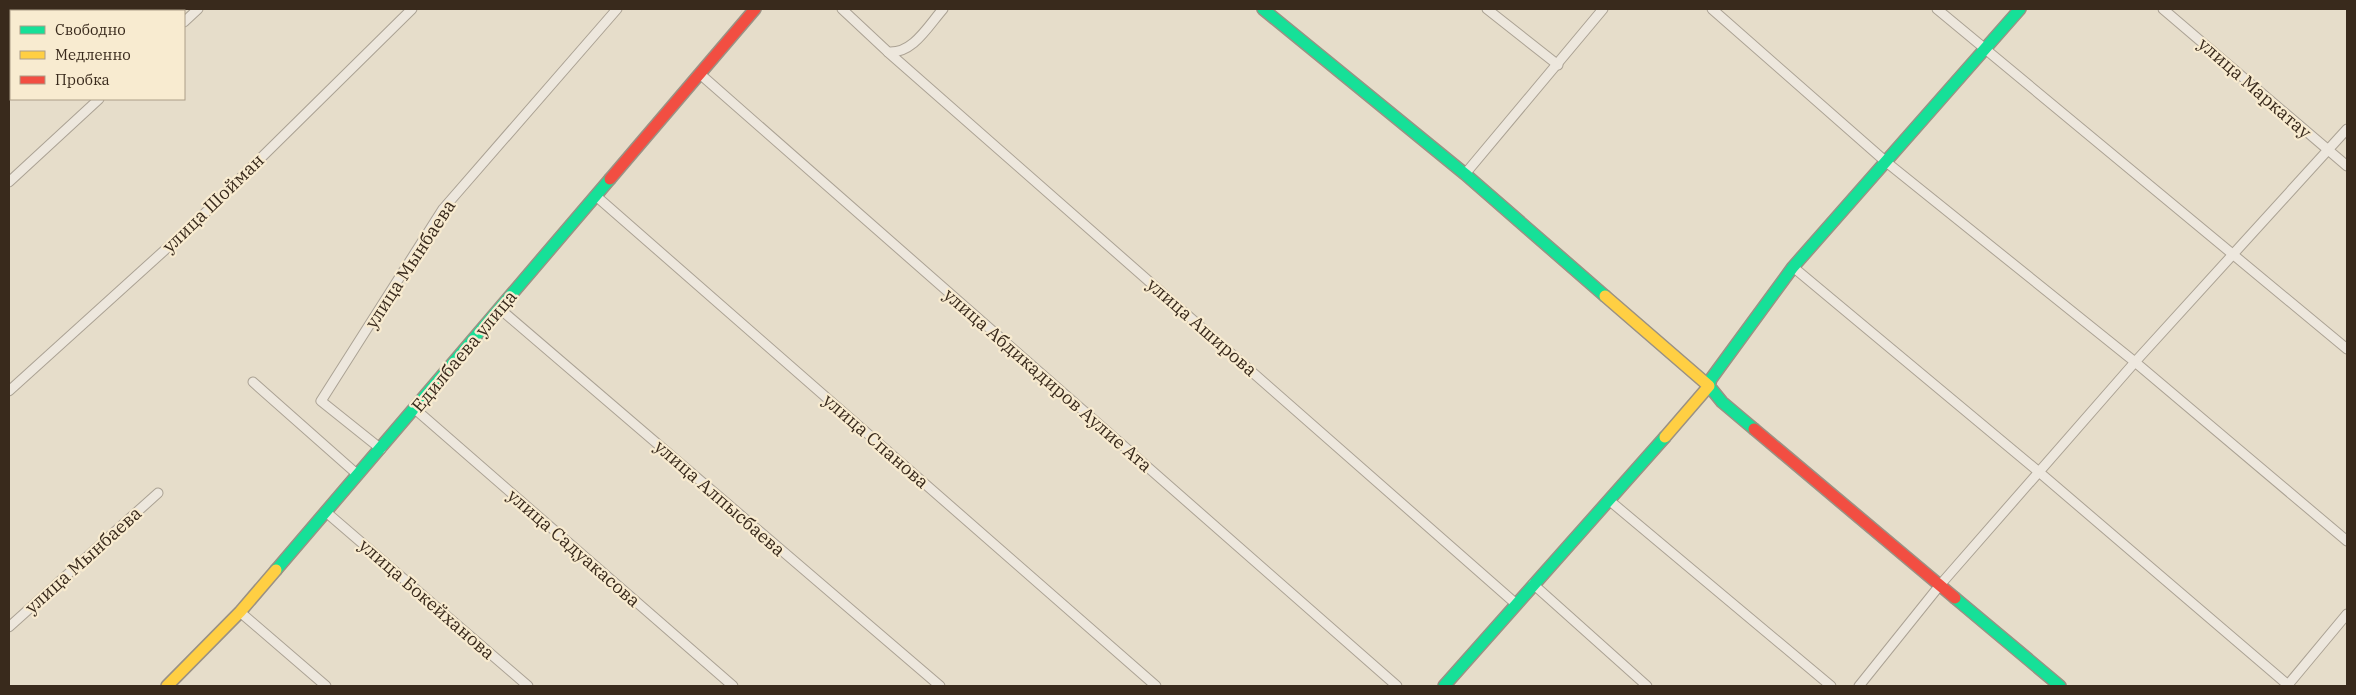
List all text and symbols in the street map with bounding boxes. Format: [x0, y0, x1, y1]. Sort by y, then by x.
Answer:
legend [10, 10, 185, 100]
text: Свободно [55, 20, 126, 39]
street label: улица Маркатау [2194, 32, 2317, 144]
text: Медленно [55, 45, 131, 64]
text: Пробка [55, 70, 110, 89]
street label: улица Шойман [157, 149, 269, 257]
street label: улица Мынбаева [360, 195, 460, 333]
street label: улица Аширова [1142, 273, 1262, 381]
street label: улица Абдикадиров Аулие Ата [939, 283, 1157, 477]
street label: Едилбаева улица [406, 285, 522, 417]
street label: улица Спанова [818, 389, 934, 493]
street label: улица Алпысбаева [650, 435, 790, 561]
street label: улица Садуакасова [503, 484, 645, 612]
street label: улица Мынбаева [20, 501, 146, 618]
street label: улица Бокейханова [354, 534, 500, 664]

